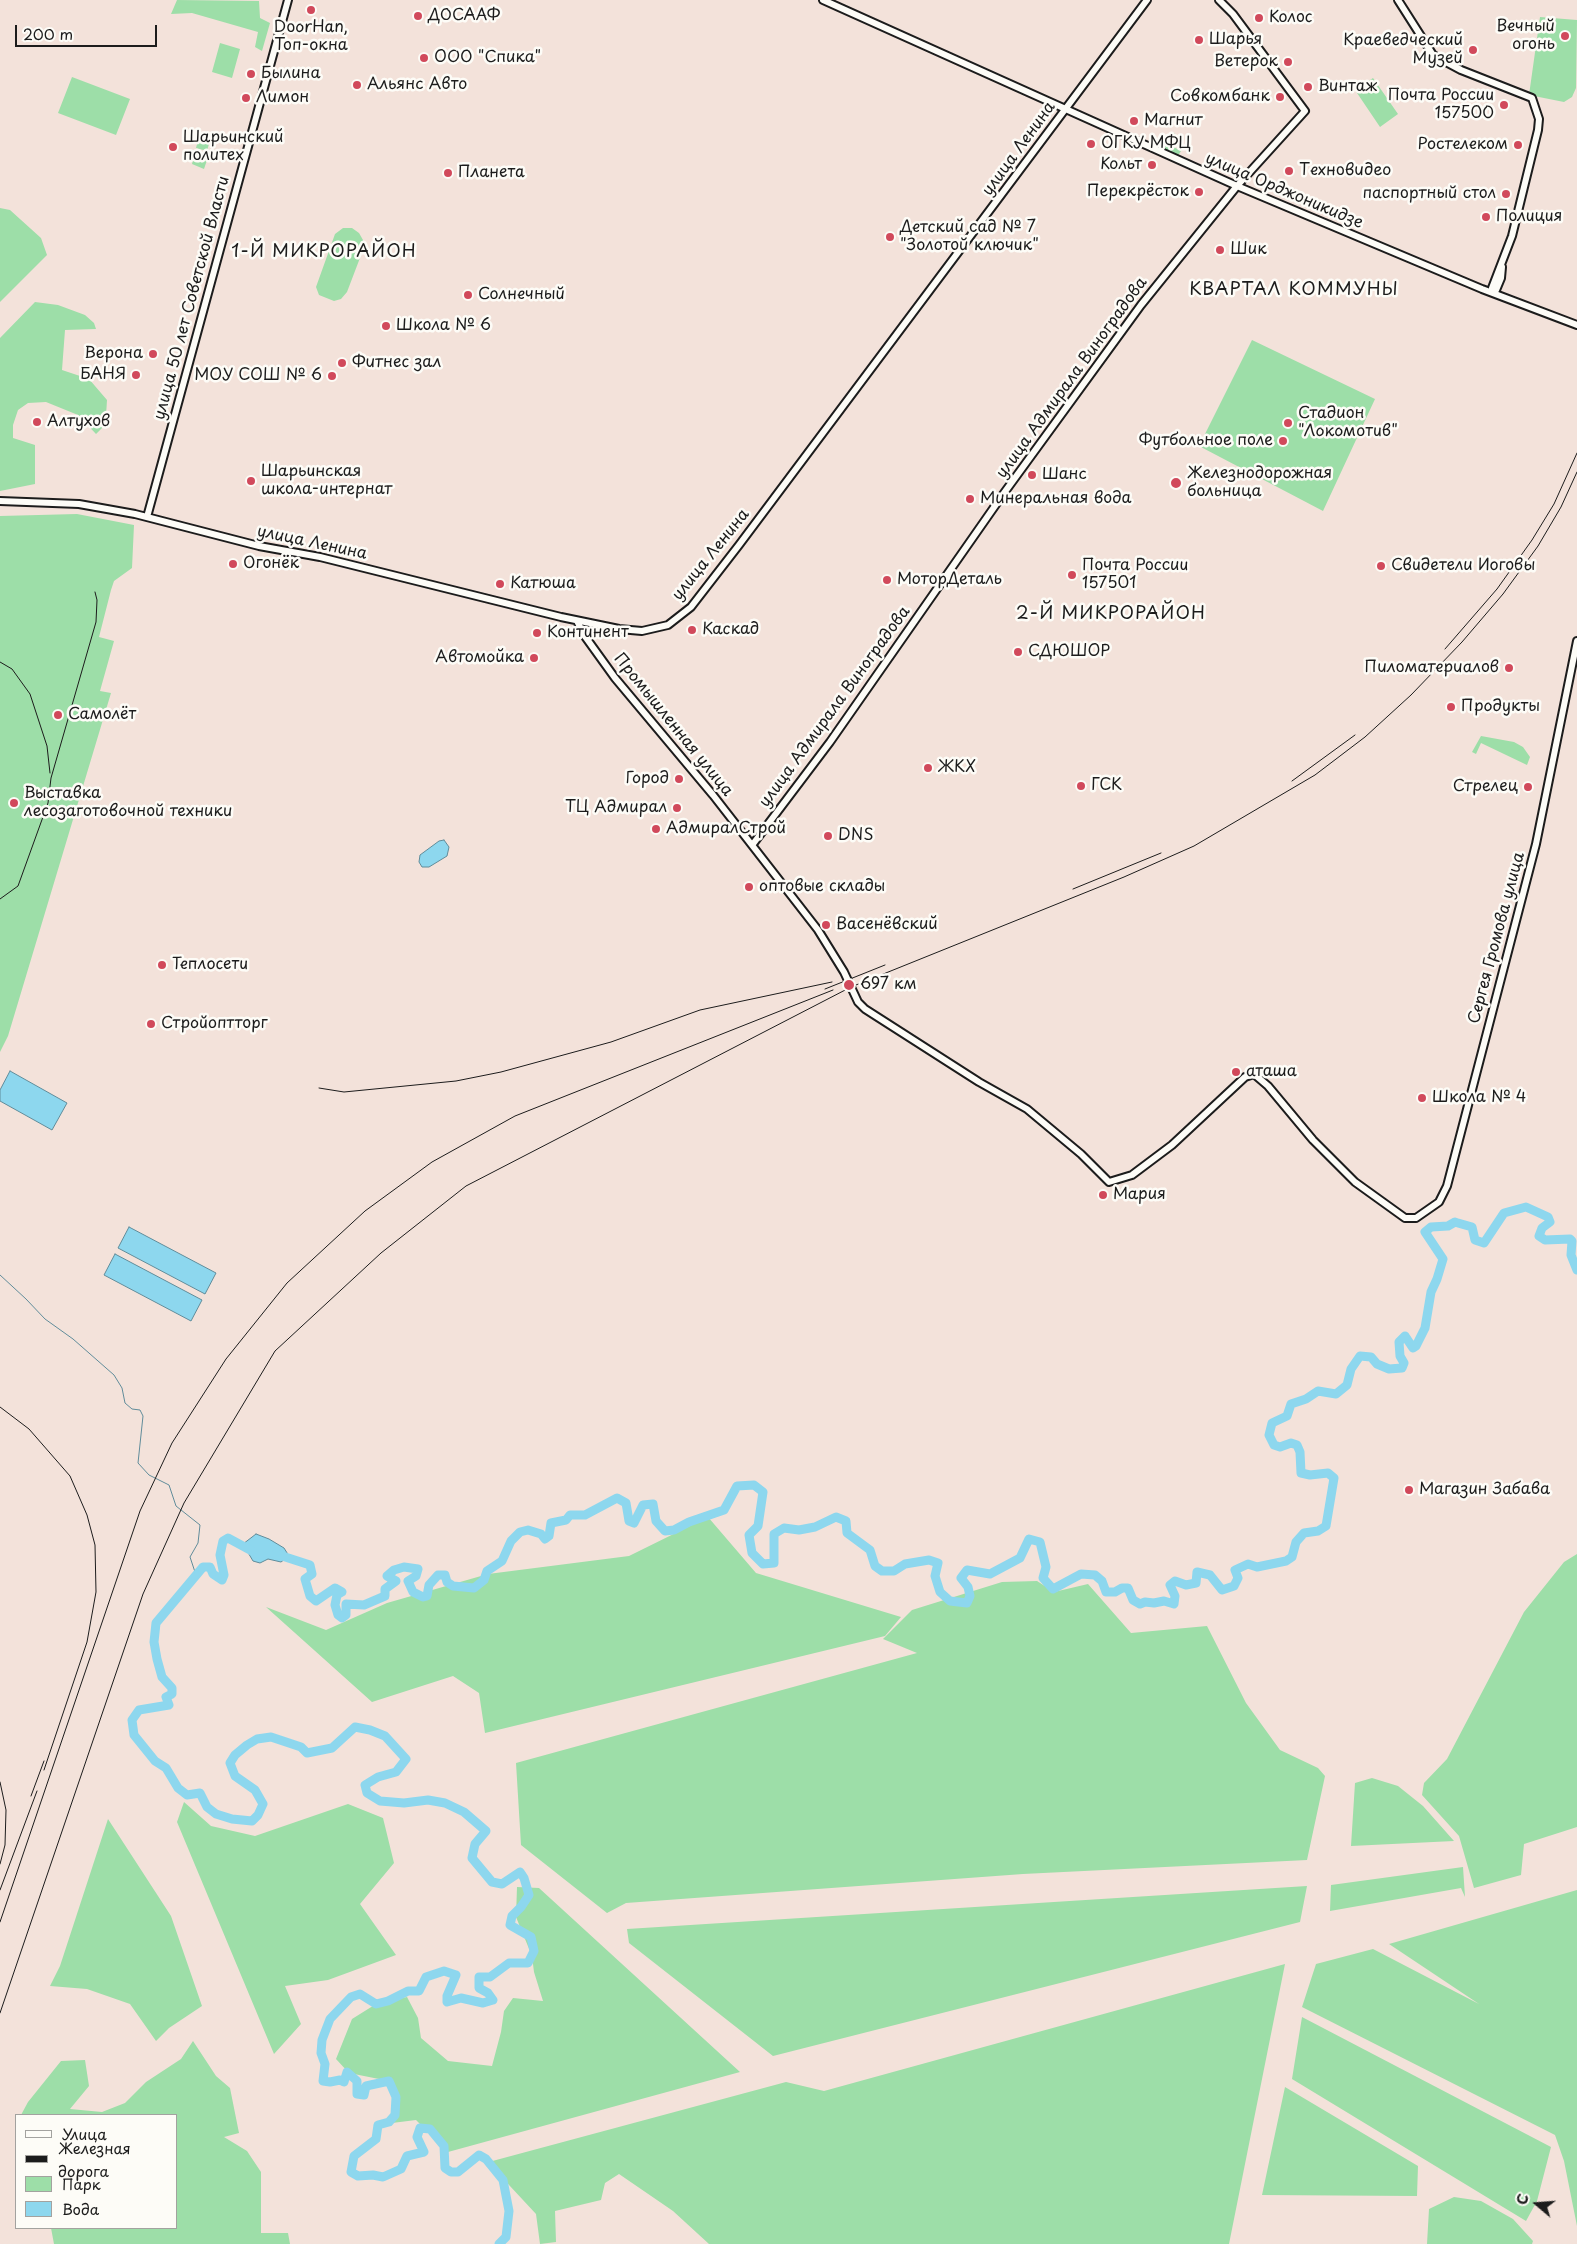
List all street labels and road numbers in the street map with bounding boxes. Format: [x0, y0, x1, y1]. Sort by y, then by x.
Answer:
street label: улица Ленина [978, 98, 1060, 200]
street label: улица Орджоникидзе [1202, 149, 1366, 233]
street label: улица 50 лет Советской Власти [150, 174, 234, 422]
street label: улица Адмирала Виноградова [993, 274, 1151, 482]
street label: улица Ленина [668, 505, 754, 605]
street label: улица Ленина [255, 522, 369, 564]
street label: улица Адмирала Виноградова [756, 603, 914, 811]
street label: Промышленная улица [609, 650, 737, 800]
street label: Сергея Громова улица [1465, 850, 1529, 1026]

